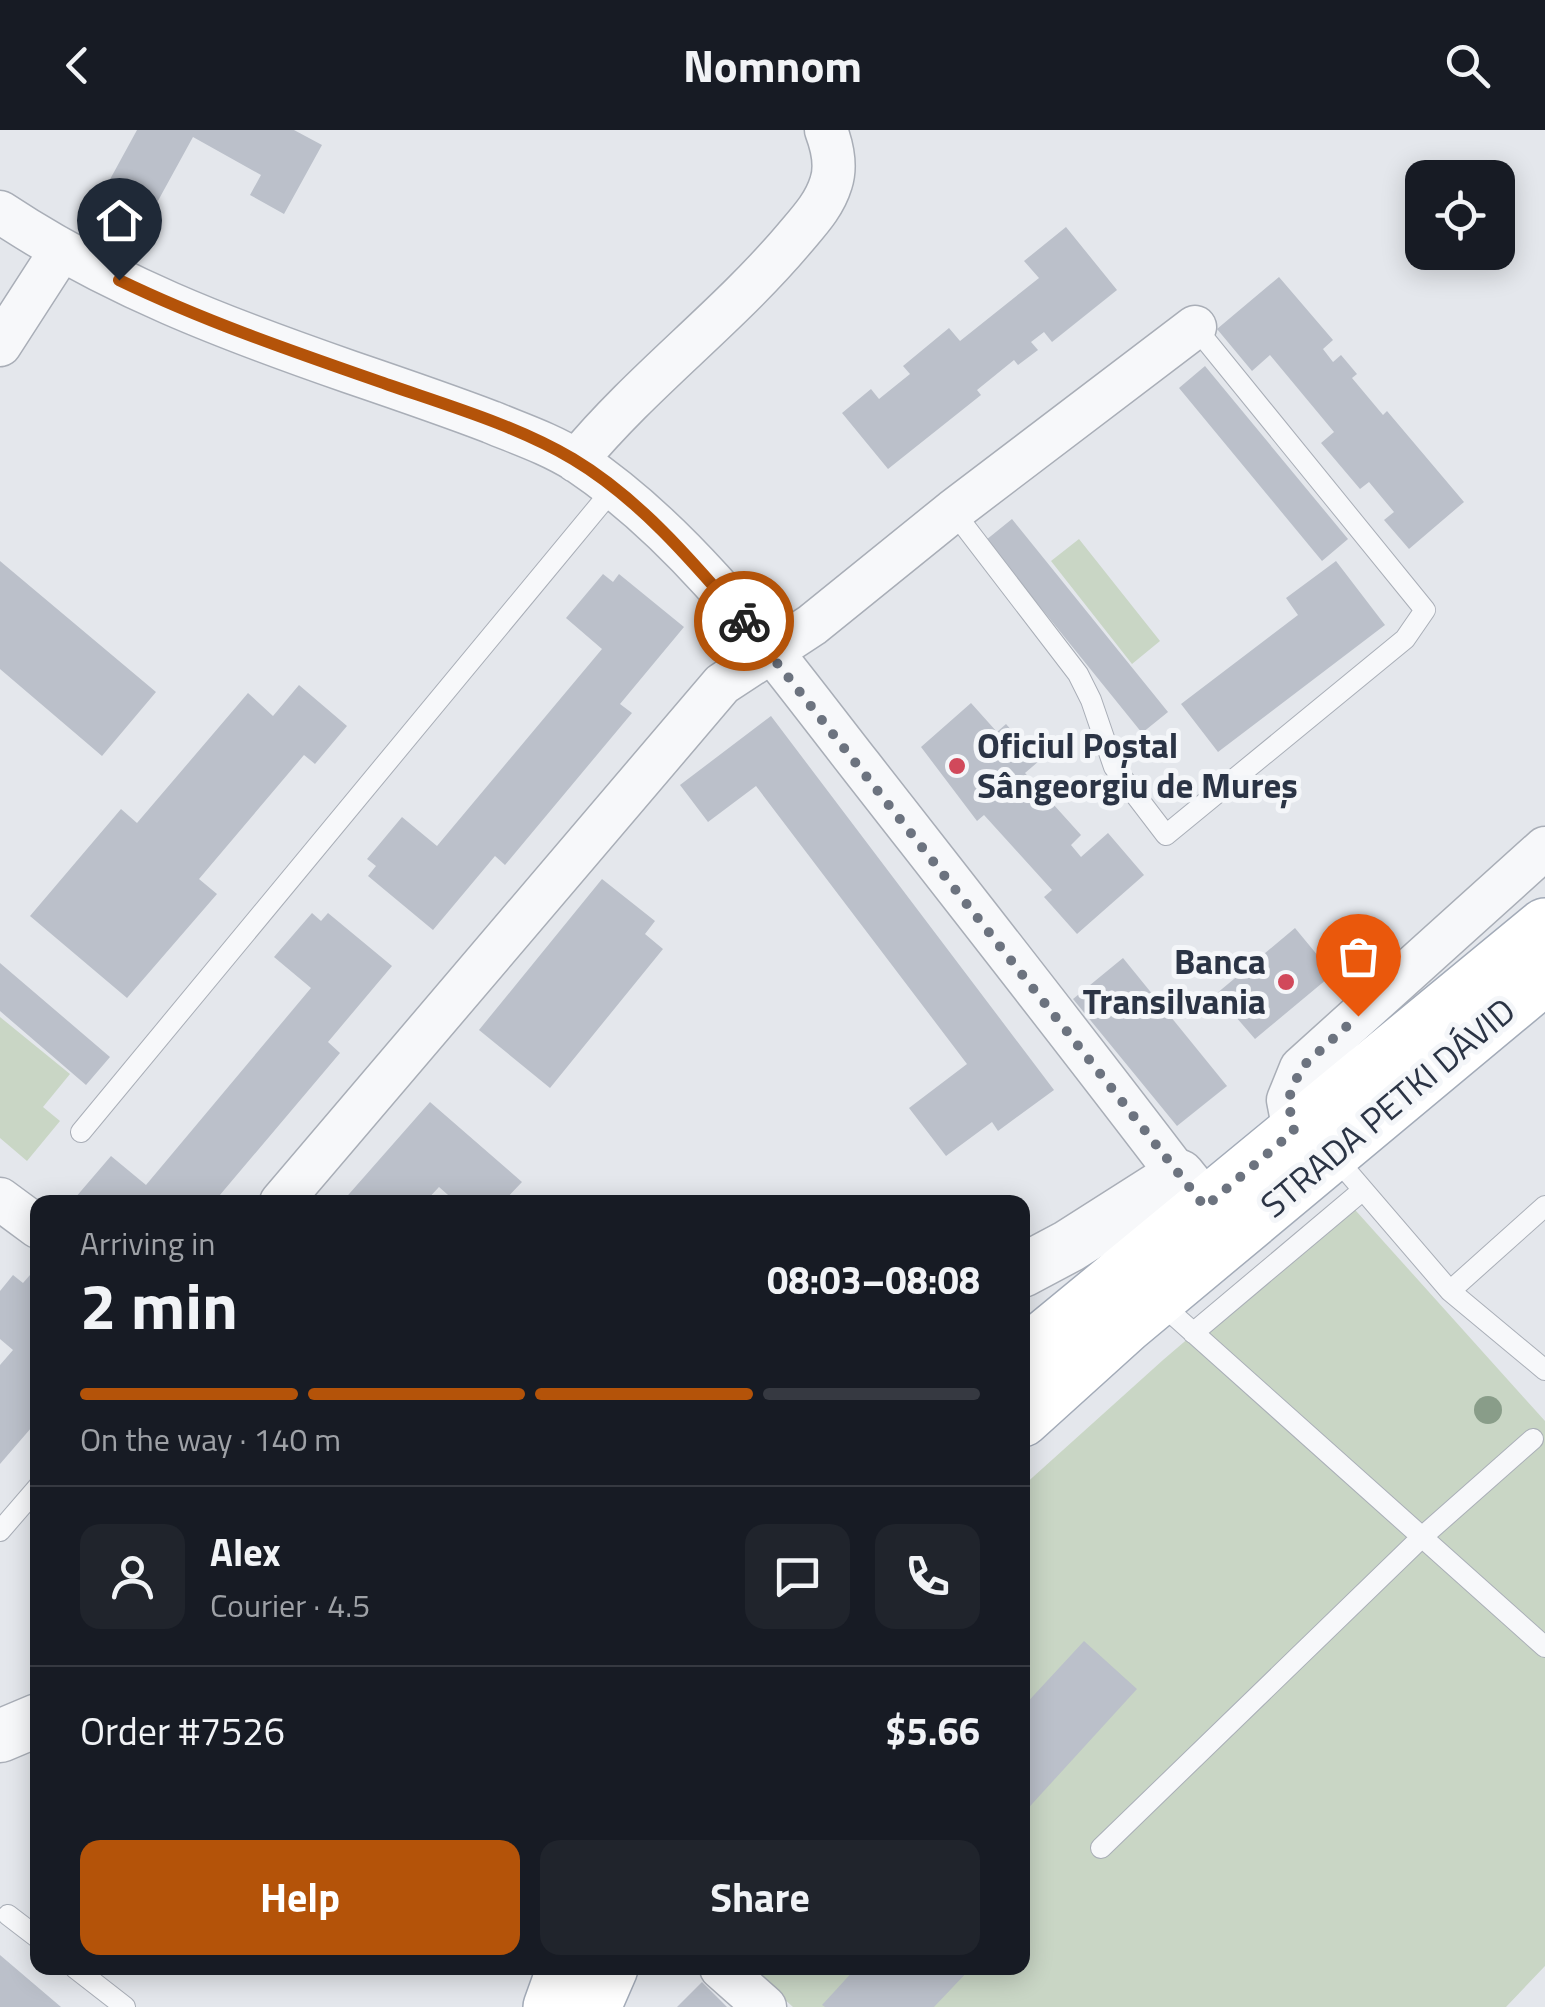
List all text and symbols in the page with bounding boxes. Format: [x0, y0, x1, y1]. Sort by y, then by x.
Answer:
text: Nomnom [683, 31, 862, 99]
icon: back [50, 38, 105, 93]
icon: search [1440, 38, 1495, 93]
map controls [1405, 160, 1515, 270]
button: locate [1405, 160, 1515, 270]
pin [77, 178, 162, 281]
icon: home [92, 193, 147, 248]
courier [694, 571, 794, 671]
icon: bike [717, 594, 772, 649]
place label: Oficiul Poștal Sângeorgiu de Mureș [977, 718, 1298, 812]
marker: Oficiul Poștal Sângeorgiu de Mureș [946, 755, 968, 777]
pin [1316, 914, 1401, 1017]
icon: bag [1331, 929, 1386, 984]
place label: Banca Transilvania [1083, 934, 1266, 1028]
marker: Banca Transilvania [1275, 971, 1297, 993]
street label: STRADA PETKI DÁVID [1248, 984, 1527, 1230]
text: Arriving in [80, 1219, 216, 1267]
text: 08:03–08:08 [767, 1251, 980, 1309]
text: 2 min [80, 1255, 238, 1354]
text: On the way · 140 m [80, 1415, 341, 1463]
text: Alex [210, 1523, 281, 1581]
button: person [80, 1524, 185, 1629]
button: chat [745, 1524, 850, 1629]
button: phone [875, 1524, 980, 1629]
text: Courier · 4.5 [210, 1581, 370, 1629]
text: Order #7526 [80, 1702, 285, 1760]
text: $5.66 [885, 1702, 980, 1760]
button: Help [80, 1840, 520, 1955]
button: Share [540, 1840, 980, 1955]

